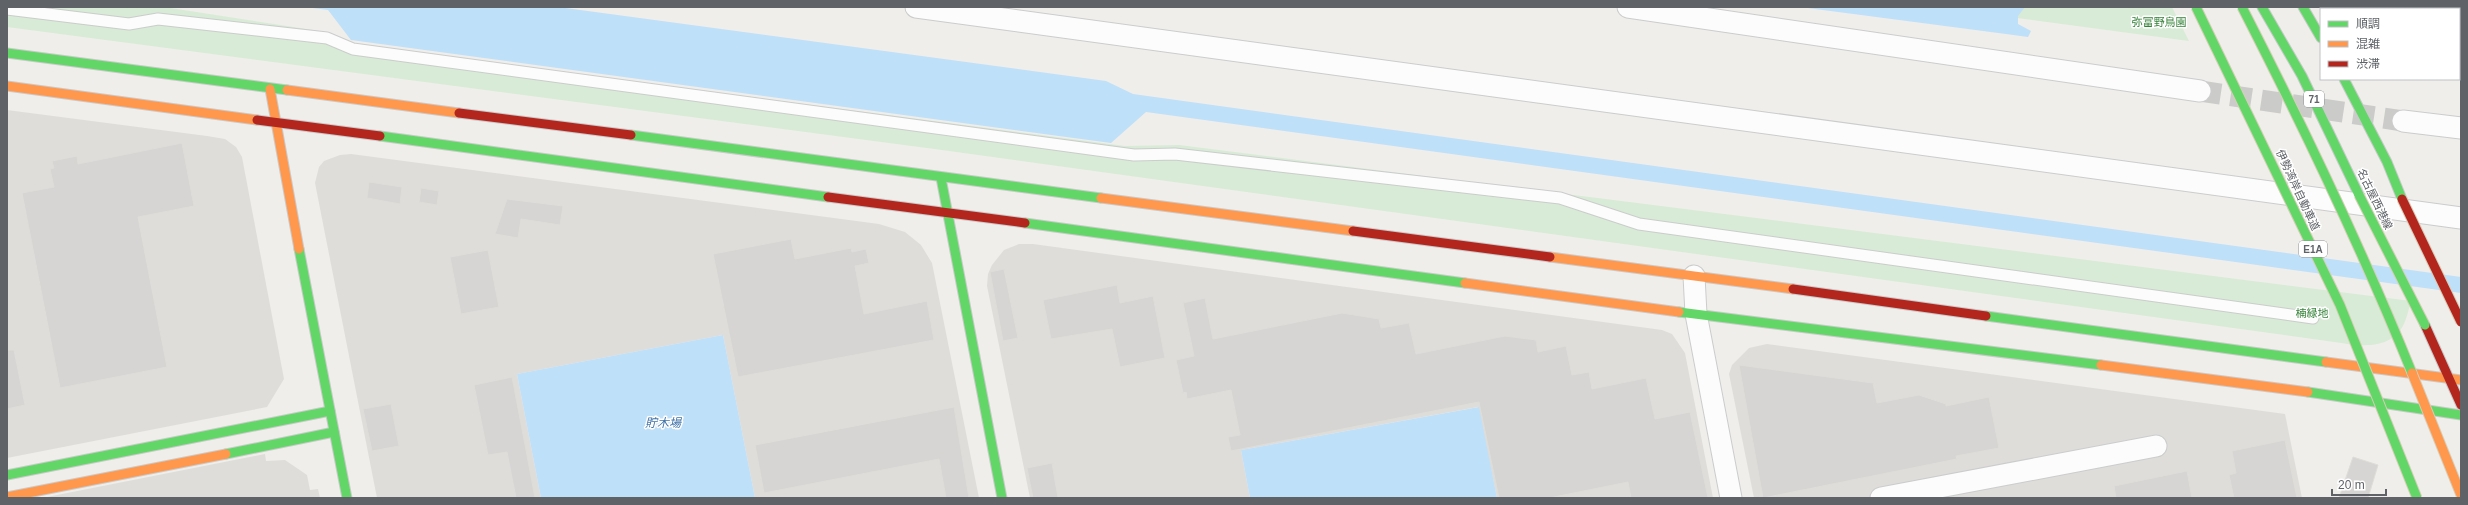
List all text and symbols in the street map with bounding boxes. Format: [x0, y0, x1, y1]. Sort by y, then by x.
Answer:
legend [2320, 8, 2460, 80]
park label: 弥富野鳥園 [2132, 16, 2187, 28]
text: 順調 [2356, 17, 2380, 31]
text: 混雑 [2356, 37, 2380, 51]
text: 渋滞 [2356, 57, 2380, 71]
road number: 71 [2304, 91, 2324, 107]
street label: 伊勢湾岸自動車道 [2274, 148, 2322, 232]
street label: 名古屋西港線 [2355, 167, 2395, 231]
road number: E1A [2299, 241, 2327, 257]
park label: 楠緑地 [2296, 307, 2329, 319]
water label: 貯木場 [645, 416, 683, 430]
scale bar [2332, 471, 2386, 497]
text: 20 m [2338, 478, 2365, 492]

